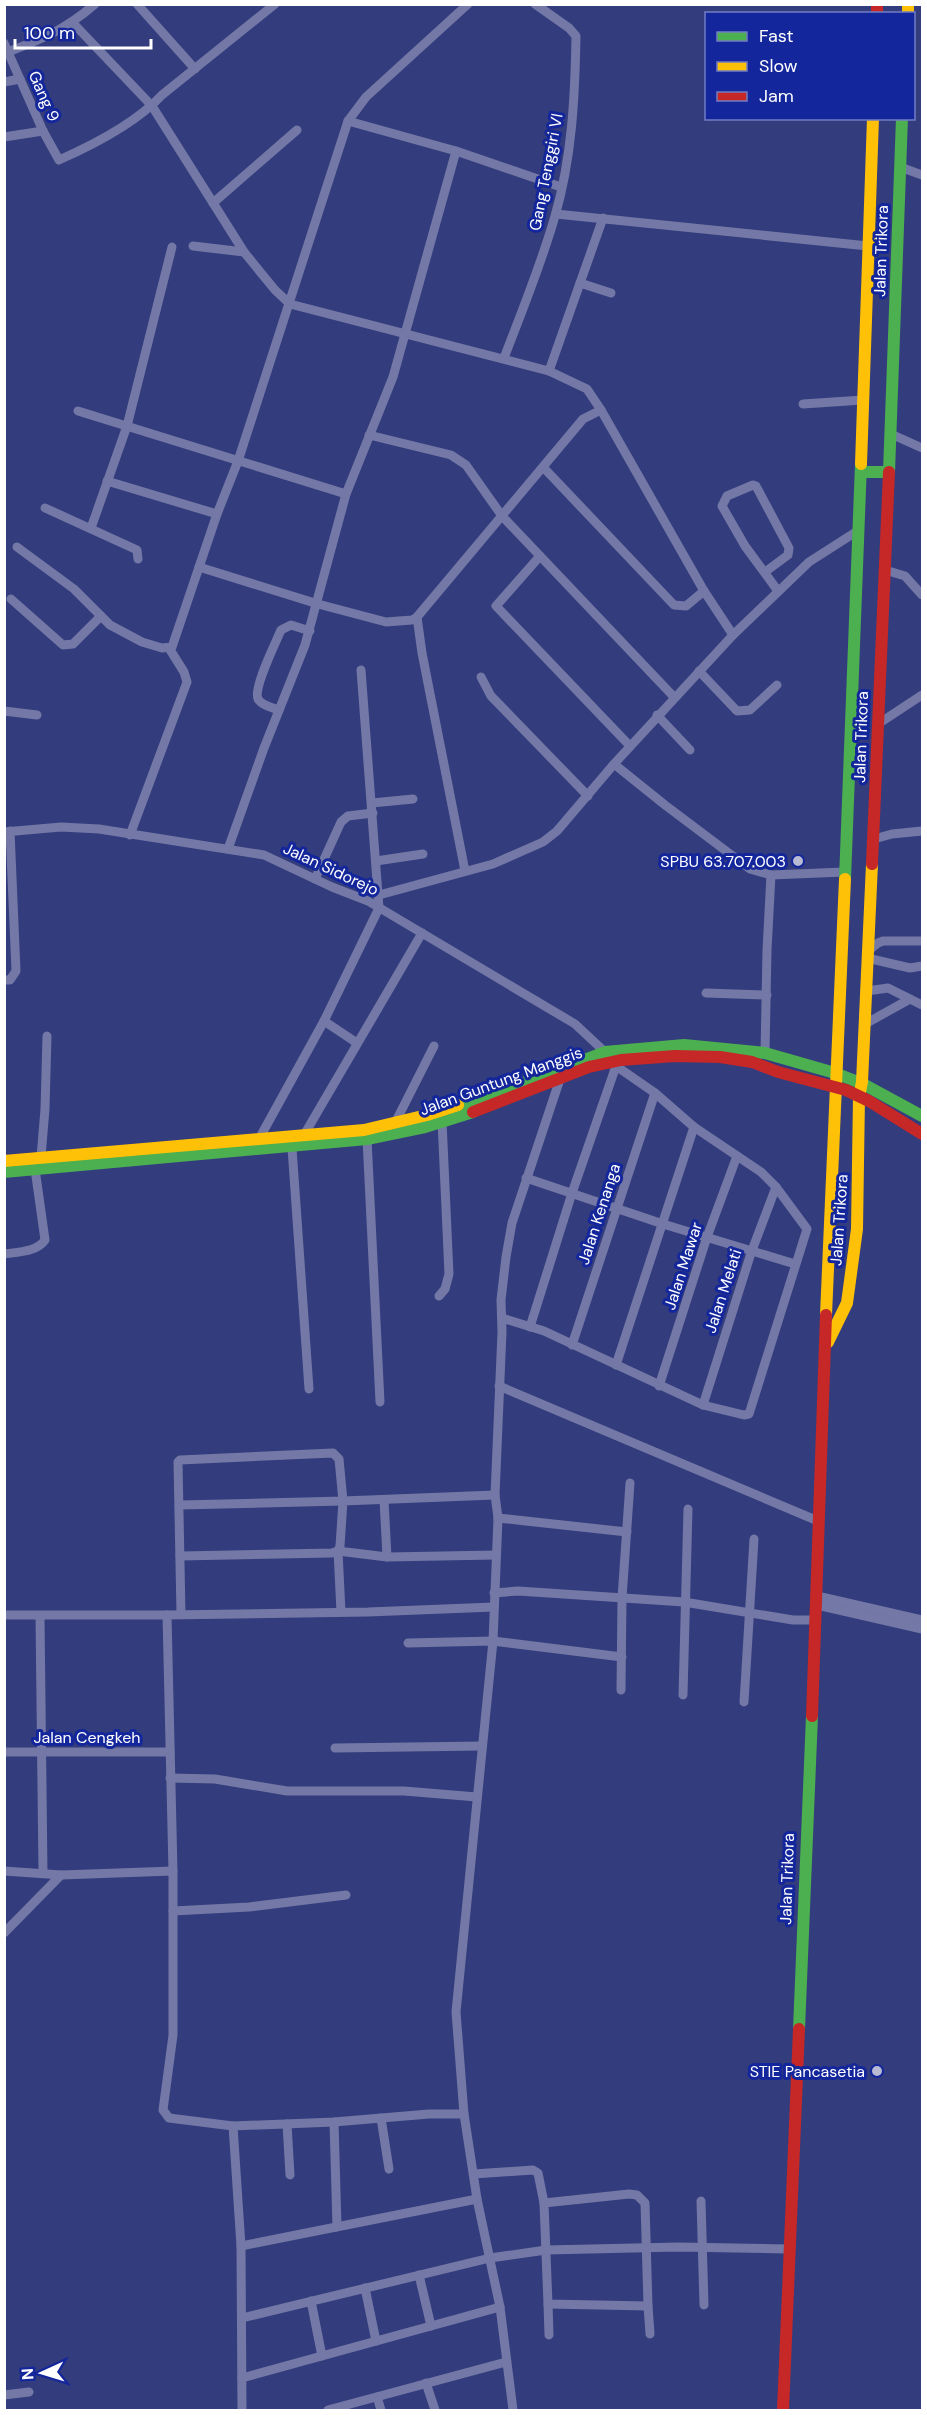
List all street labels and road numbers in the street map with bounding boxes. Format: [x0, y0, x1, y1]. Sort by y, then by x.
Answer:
street label: Gang 9 [24, 67, 64, 125]
street label: Gang Tenggiri VI [524, 112, 568, 232]
street label: Jalan Trikora [869, 205, 893, 297]
street label: Jalan Trikora [849, 691, 873, 783]
street label: Jalan Sidorejo [280, 838, 382, 900]
street label: Jalan Guntung Manggis [417, 1042, 585, 1120]
street label: Jalan Kenanga [573, 1161, 625, 1267]
street label: Jalan Trikora [825, 1173, 853, 1267]
street label: Jalan Mawar [659, 1219, 707, 1313]
street label: Jalan Melati [700, 1246, 746, 1336]
street label: Jalan Cengkeh [34, 1727, 140, 1748]
street label: Jalan Trikora [775, 1833, 799, 1925]

